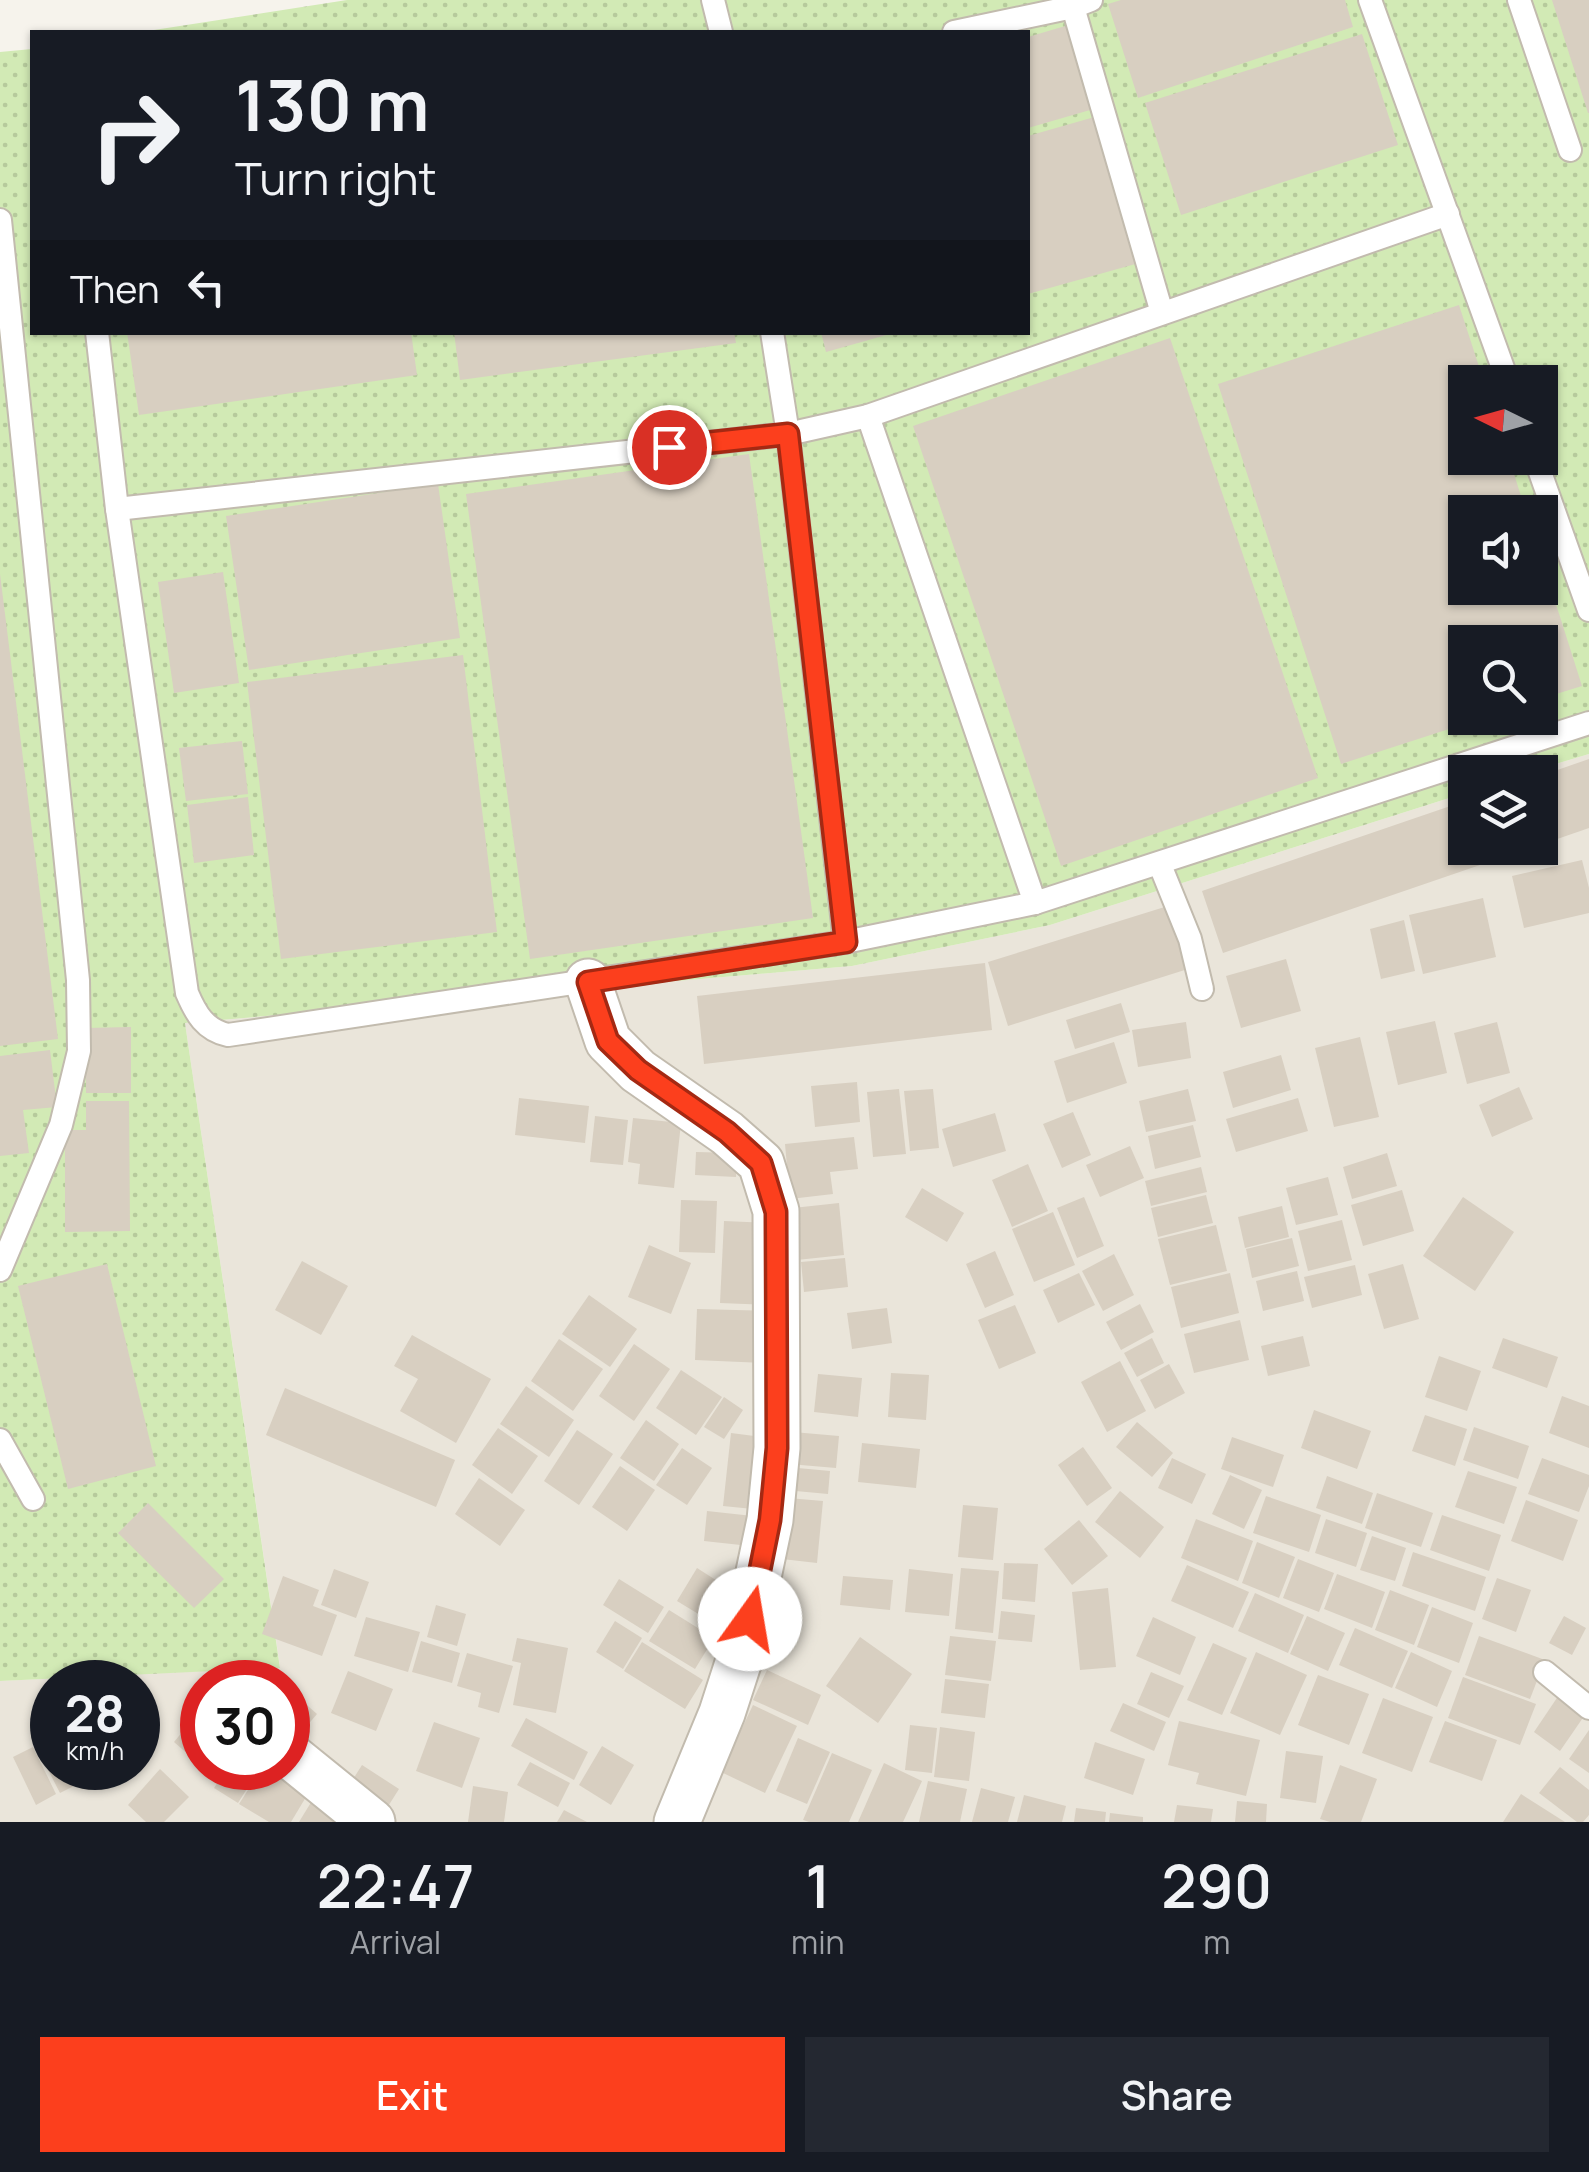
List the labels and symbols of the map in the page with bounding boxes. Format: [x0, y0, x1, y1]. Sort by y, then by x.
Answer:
north arrow [1448, 365, 1558, 475]
pin [627, 405, 712, 490]
position arrow [698, 1567, 802, 1671]
speed limit sign: 30 [180, 1660, 310, 1790]

